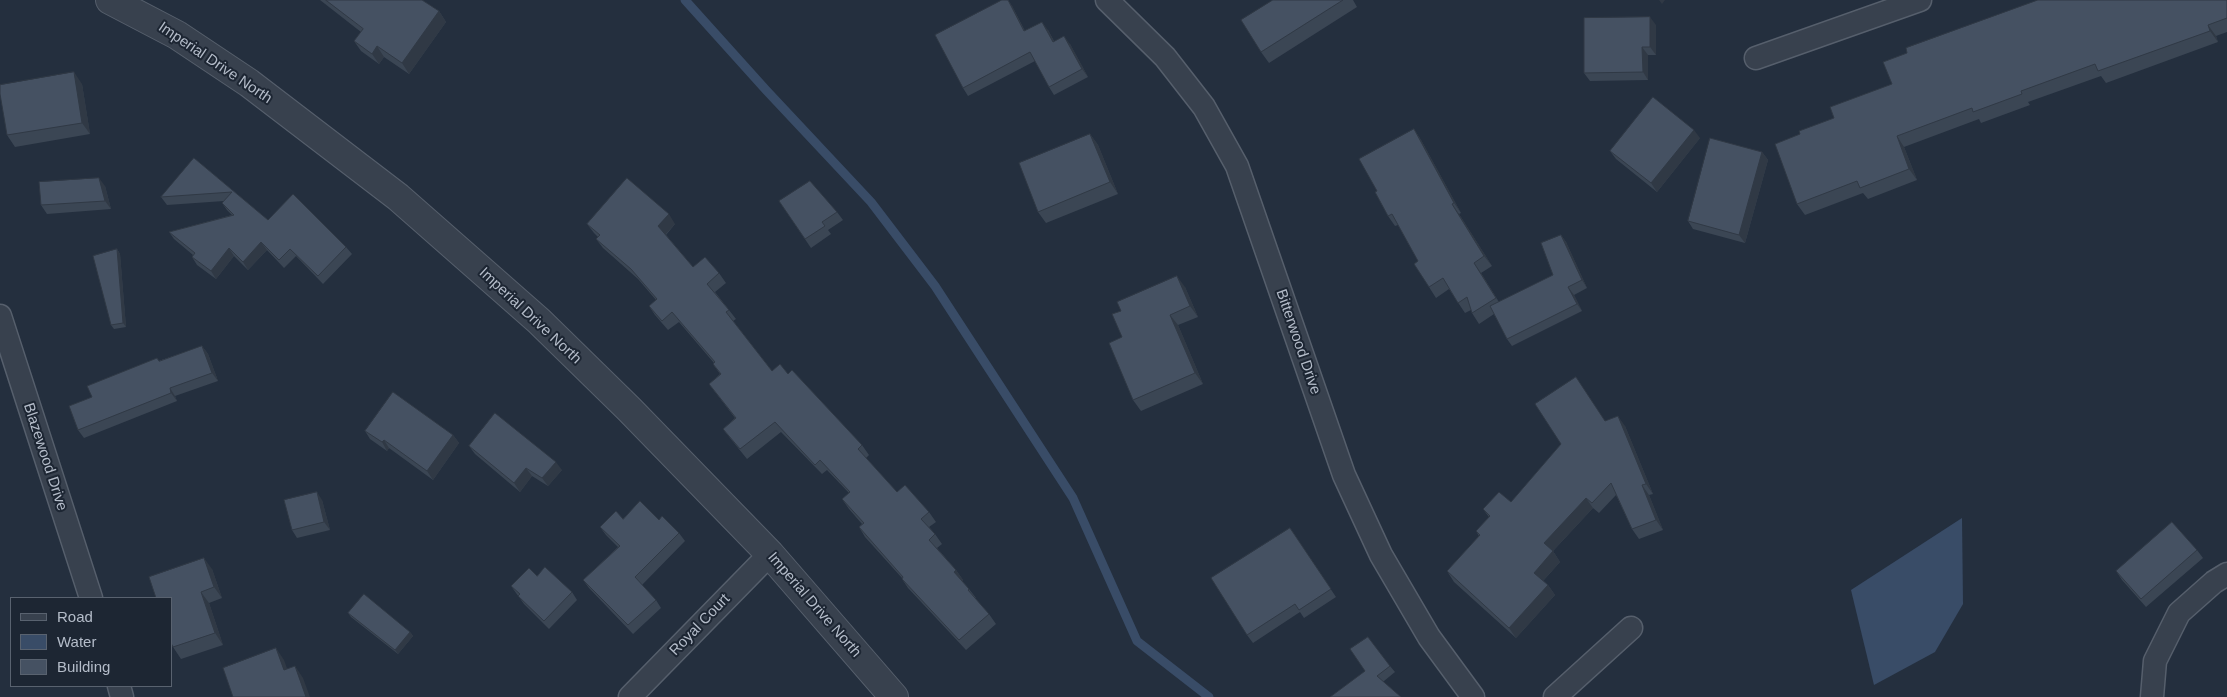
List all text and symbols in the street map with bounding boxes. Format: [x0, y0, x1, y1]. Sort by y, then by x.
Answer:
street label: Imperial Drive North [155, 18, 275, 108]
street label: Imperial Drive North [475, 264, 585, 368]
street label: Bitterwood Drive [1272, 287, 1324, 397]
street label: Blazewood Drive [19, 401, 71, 513]
street label: Imperial Drive North [763, 549, 865, 661]
street label: Royal Court [666, 590, 734, 660]
legend [10, 597, 172, 687]
text: Road [57, 608, 93, 625]
text: Water [57, 633, 96, 650]
text: Building [57, 658, 110, 675]

